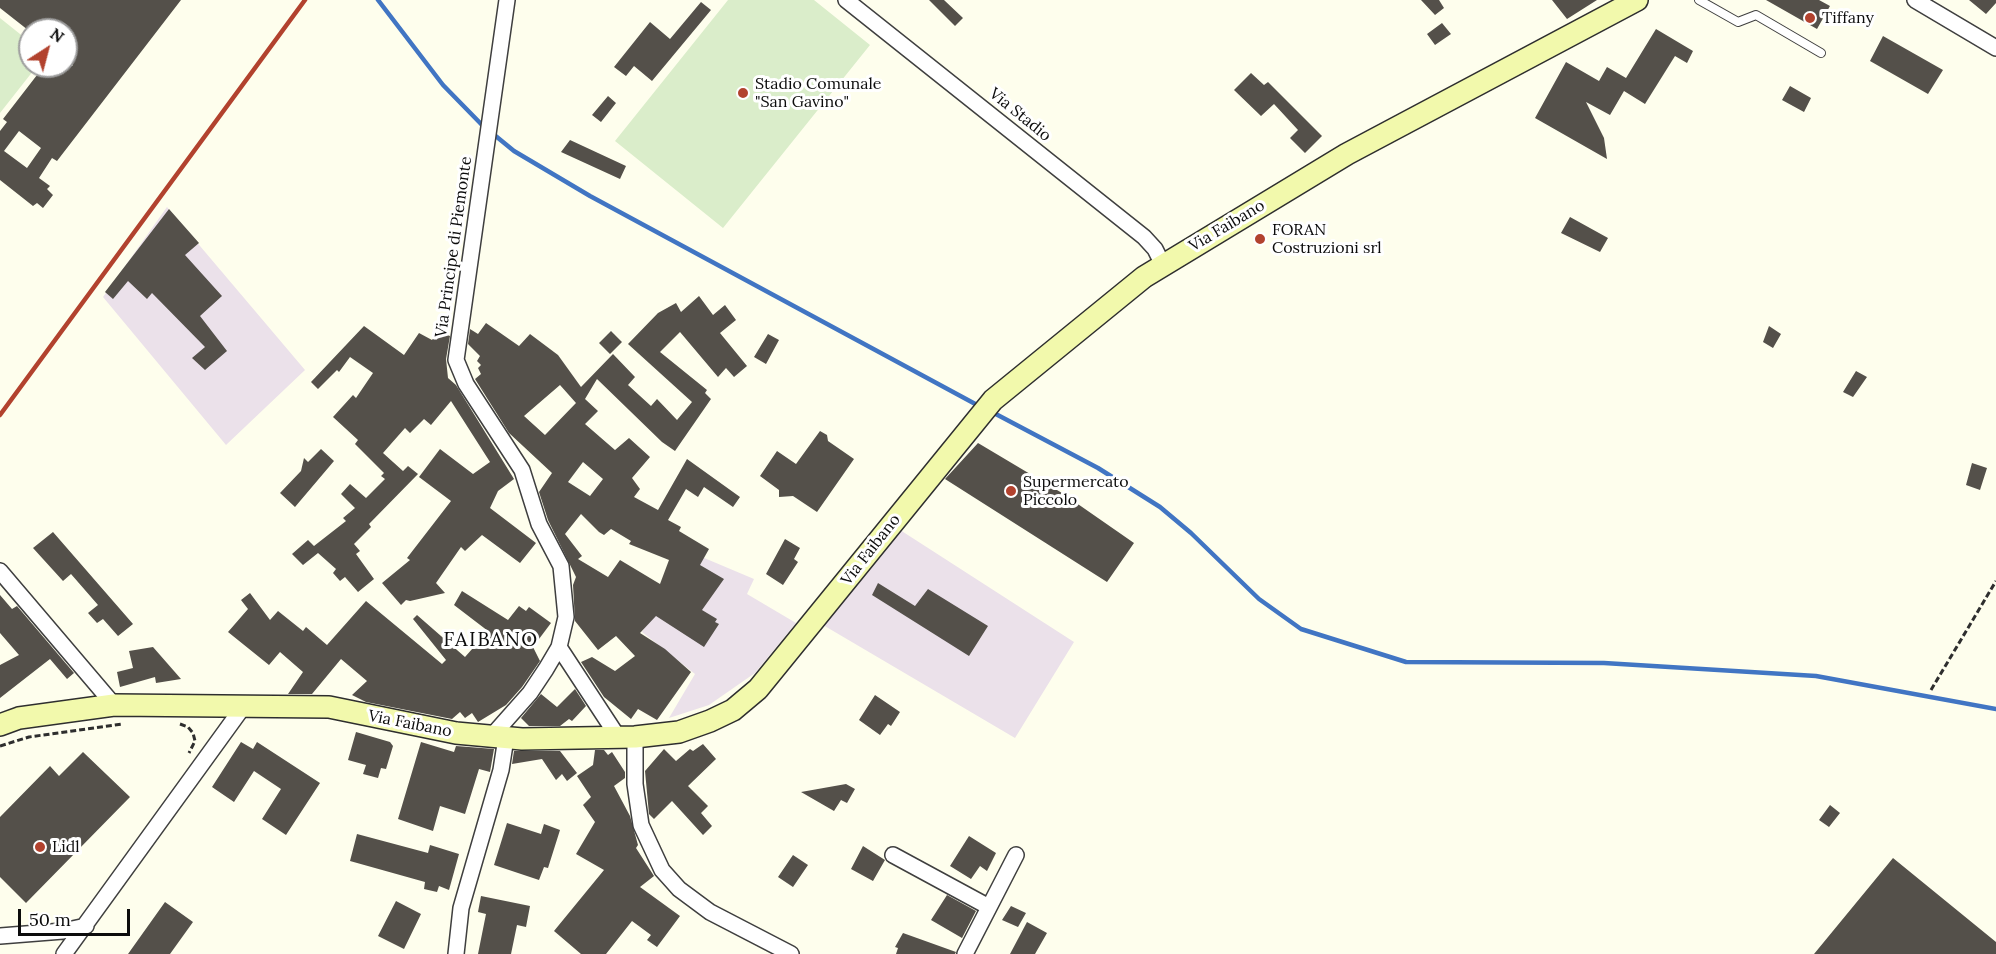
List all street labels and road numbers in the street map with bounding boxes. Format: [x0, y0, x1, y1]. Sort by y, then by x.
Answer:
street label: Via Stadio [985, 84, 1055, 146]
street label: Via Principe di Piemonte [432, 155, 476, 339]
street label: Via Faibano [1186, 196, 1268, 256]
street label: Via Faibano [837, 511, 905, 589]
street label: Via Faibano [367, 706, 453, 742]

